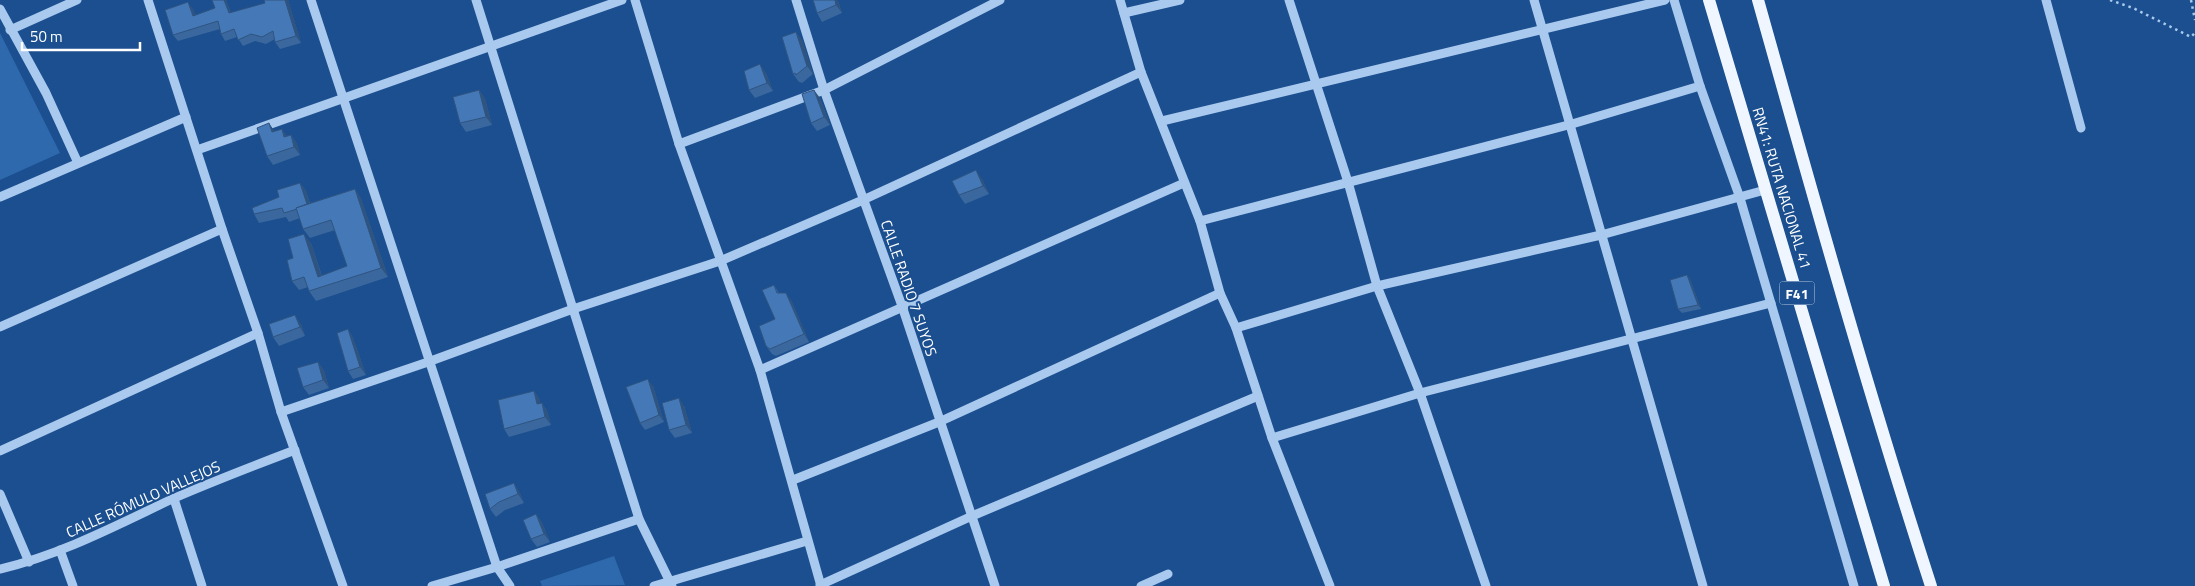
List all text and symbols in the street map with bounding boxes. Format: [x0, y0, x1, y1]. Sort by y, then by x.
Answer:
scale bar [22, 20, 140, 52]
text: 50 m [30, 25, 63, 48]
street label: RN41: RUTA NACIONAL 41 [1746, 104, 1818, 272]
street label: CALLE RADIO 7 SUYOS [875, 217, 943, 359]
road number: F41 [1780, 282, 1814, 304]
street label: CALLE RÓMULO VALLEJOS [62, 455, 224, 543]

